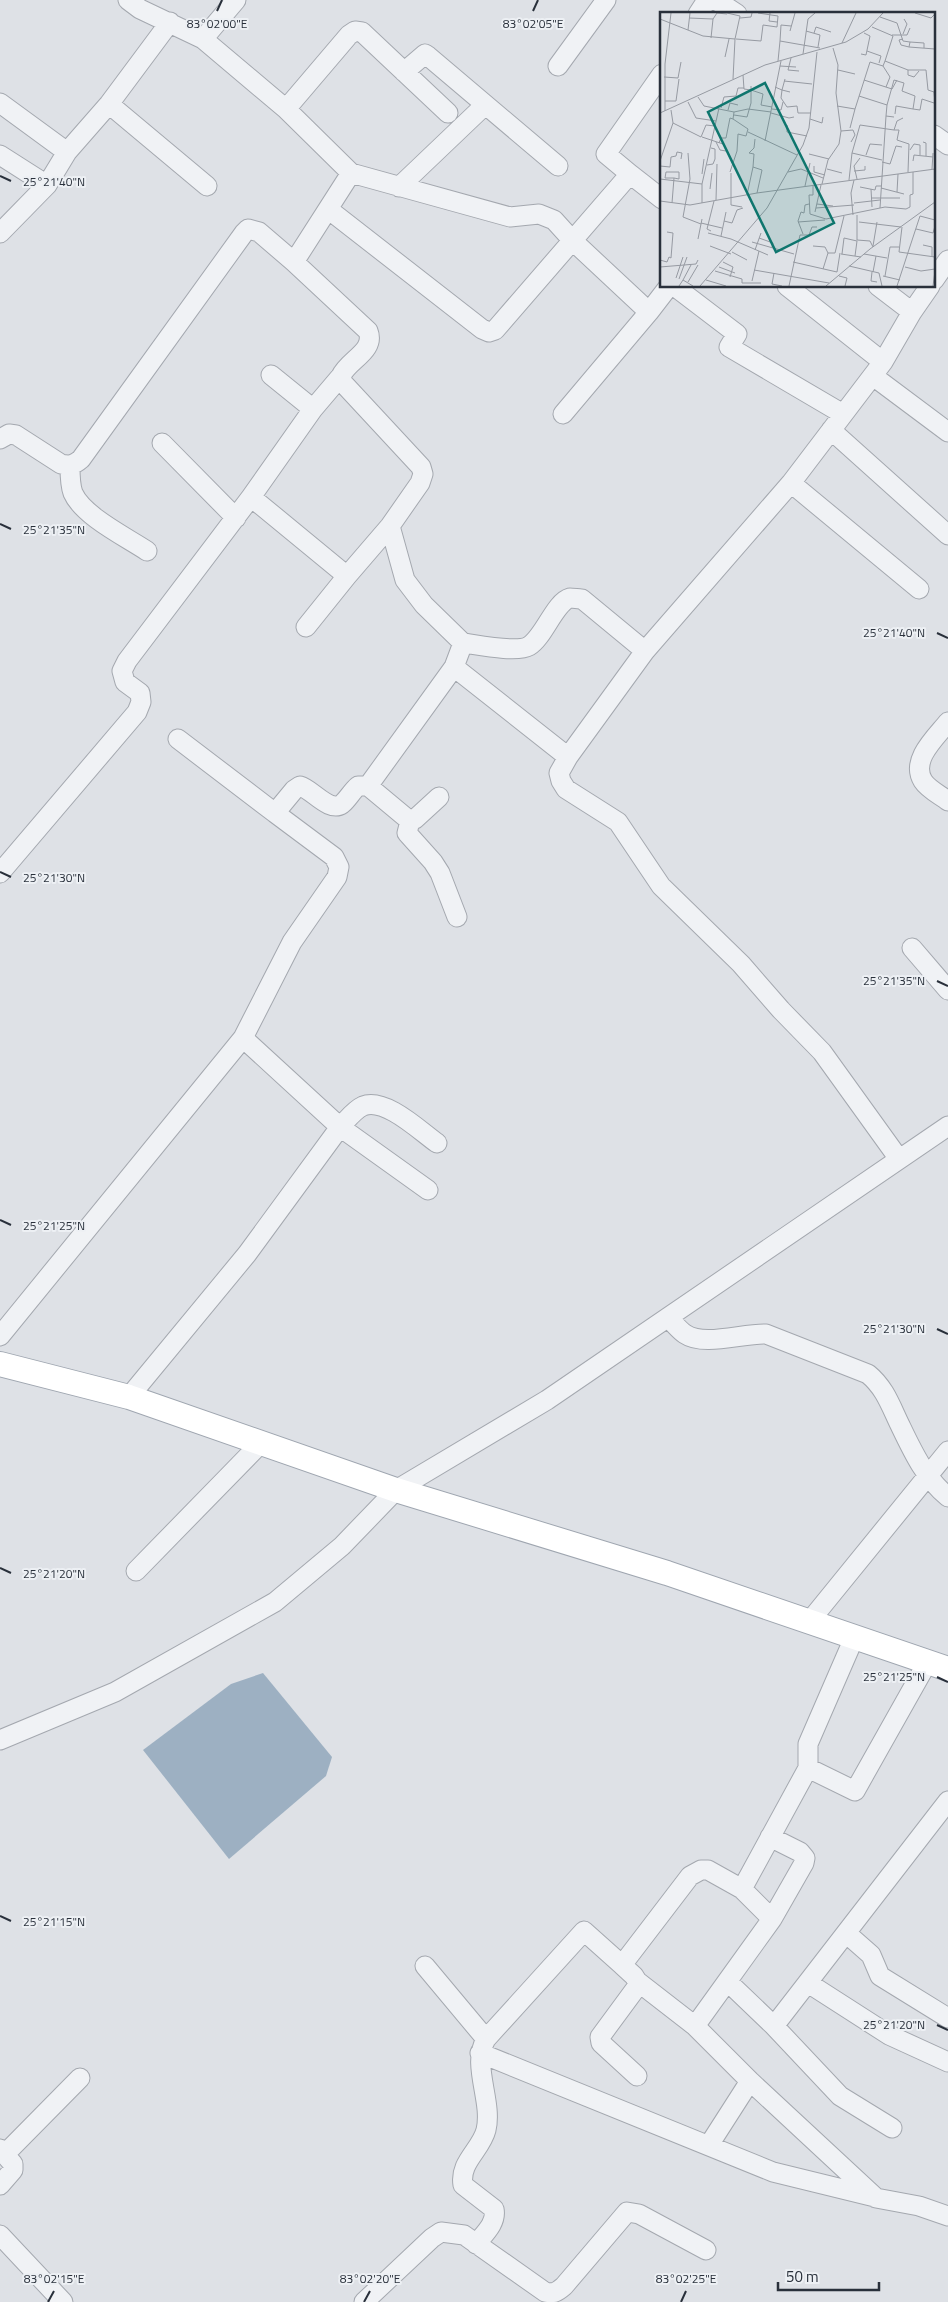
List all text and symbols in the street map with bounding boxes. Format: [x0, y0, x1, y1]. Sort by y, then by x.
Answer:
inset map [660, 12, 936, 288]
text: 83°02'00"E [187, 14, 248, 33]
text: 83°02'05"E [503, 14, 564, 33]
text: 25°21'40"N [23, 172, 85, 191]
text: 25°21'35"N [23, 520, 85, 539]
text: 25°21'40"N [863, 623, 925, 642]
text: 25°21'30"N [23, 868, 85, 887]
text: 25°21'35"N [863, 971, 925, 990]
text: 25°21'25"N [23, 1216, 85, 1235]
text: 25°21'30"N [863, 1319, 925, 1338]
text: 25°21'20"N [23, 1564, 85, 1583]
text: 25°21'25"N [863, 1667, 925, 1686]
text: 25°21'15"N [23, 1912, 85, 1931]
text: 25°21'20"N [863, 2015, 925, 2034]
scale bar [778, 2260, 879, 2292]
text: 50 m [786, 2265, 819, 2288]
text: 83°02'15"E [24, 2269, 85, 2288]
text: 83°02'20"E [340, 2269, 401, 2288]
text: 83°02'25"E [656, 2269, 717, 2288]

